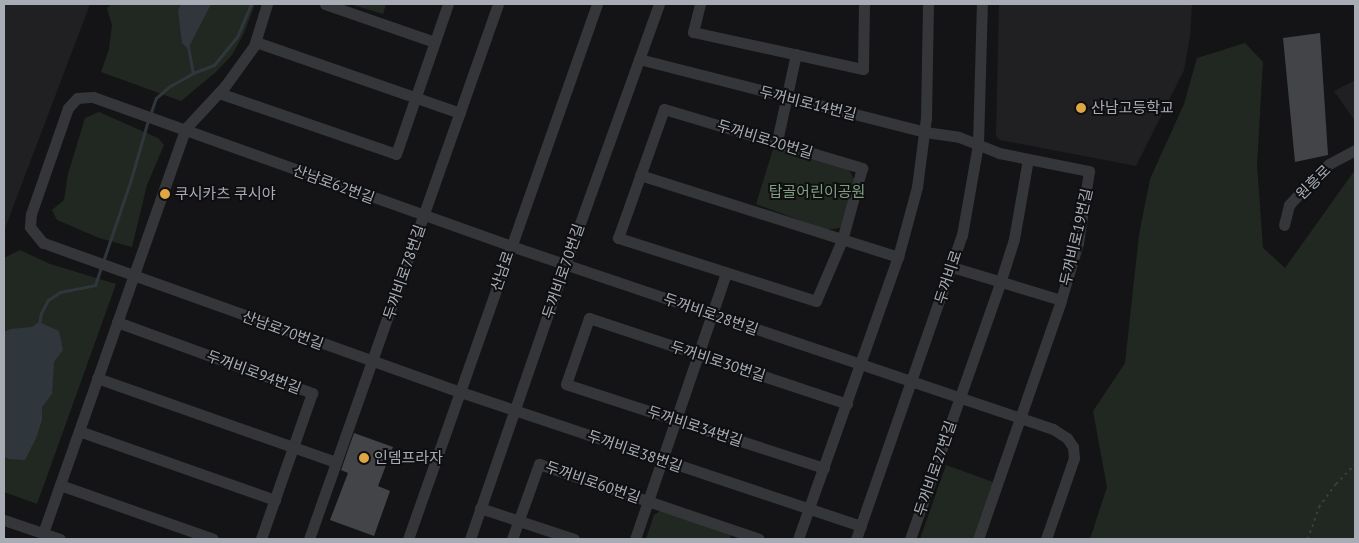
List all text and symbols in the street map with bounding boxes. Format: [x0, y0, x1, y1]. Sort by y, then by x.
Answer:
street label: 두꺼비로14번길 [758, 82, 858, 124]
place label: 산남고등학교 [1091, 99, 1174, 117]
marker: 산남고등학교 [1075, 102, 1087, 114]
street label: 두꺼비로20번길 [715, 116, 815, 162]
street label: 산남로62번길 [291, 161, 377, 207]
street label: 원흥로 [1292, 161, 1334, 203]
park label: 탑골어린이공원 [769, 183, 865, 201]
place label: 쿠시카츠 쿠시야 [175, 185, 276, 203]
street label: 두꺼비로19번길 [1056, 187, 1096, 287]
marker: 쿠시카츠 쿠시야 [159, 188, 171, 200]
street label: 두꺼비로70번길 [538, 221, 588, 321]
street label: 두꺼비로78번길 [379, 222, 429, 322]
street label: 산남로 [487, 248, 517, 294]
street label: 두꺼비로 [931, 248, 965, 306]
street label: 두꺼비로28번길 [661, 289, 761, 339]
street label: 산남로70번길 [240, 307, 326, 353]
street label: 두꺼비로30번길 [668, 337, 768, 385]
street label: 두꺼비로94번길 [204, 347, 304, 397]
street label: 두꺼비로34번길 [645, 402, 745, 450]
street label: 두꺼비로27번길 [910, 418, 960, 518]
street label: 두꺼비로38번길 [585, 426, 685, 476]
place label: 인뎀프라자 [374, 449, 443, 467]
marker: 인뎀프라자 [358, 452, 370, 464]
street label: 두꺼비로60번길 [543, 457, 643, 507]

